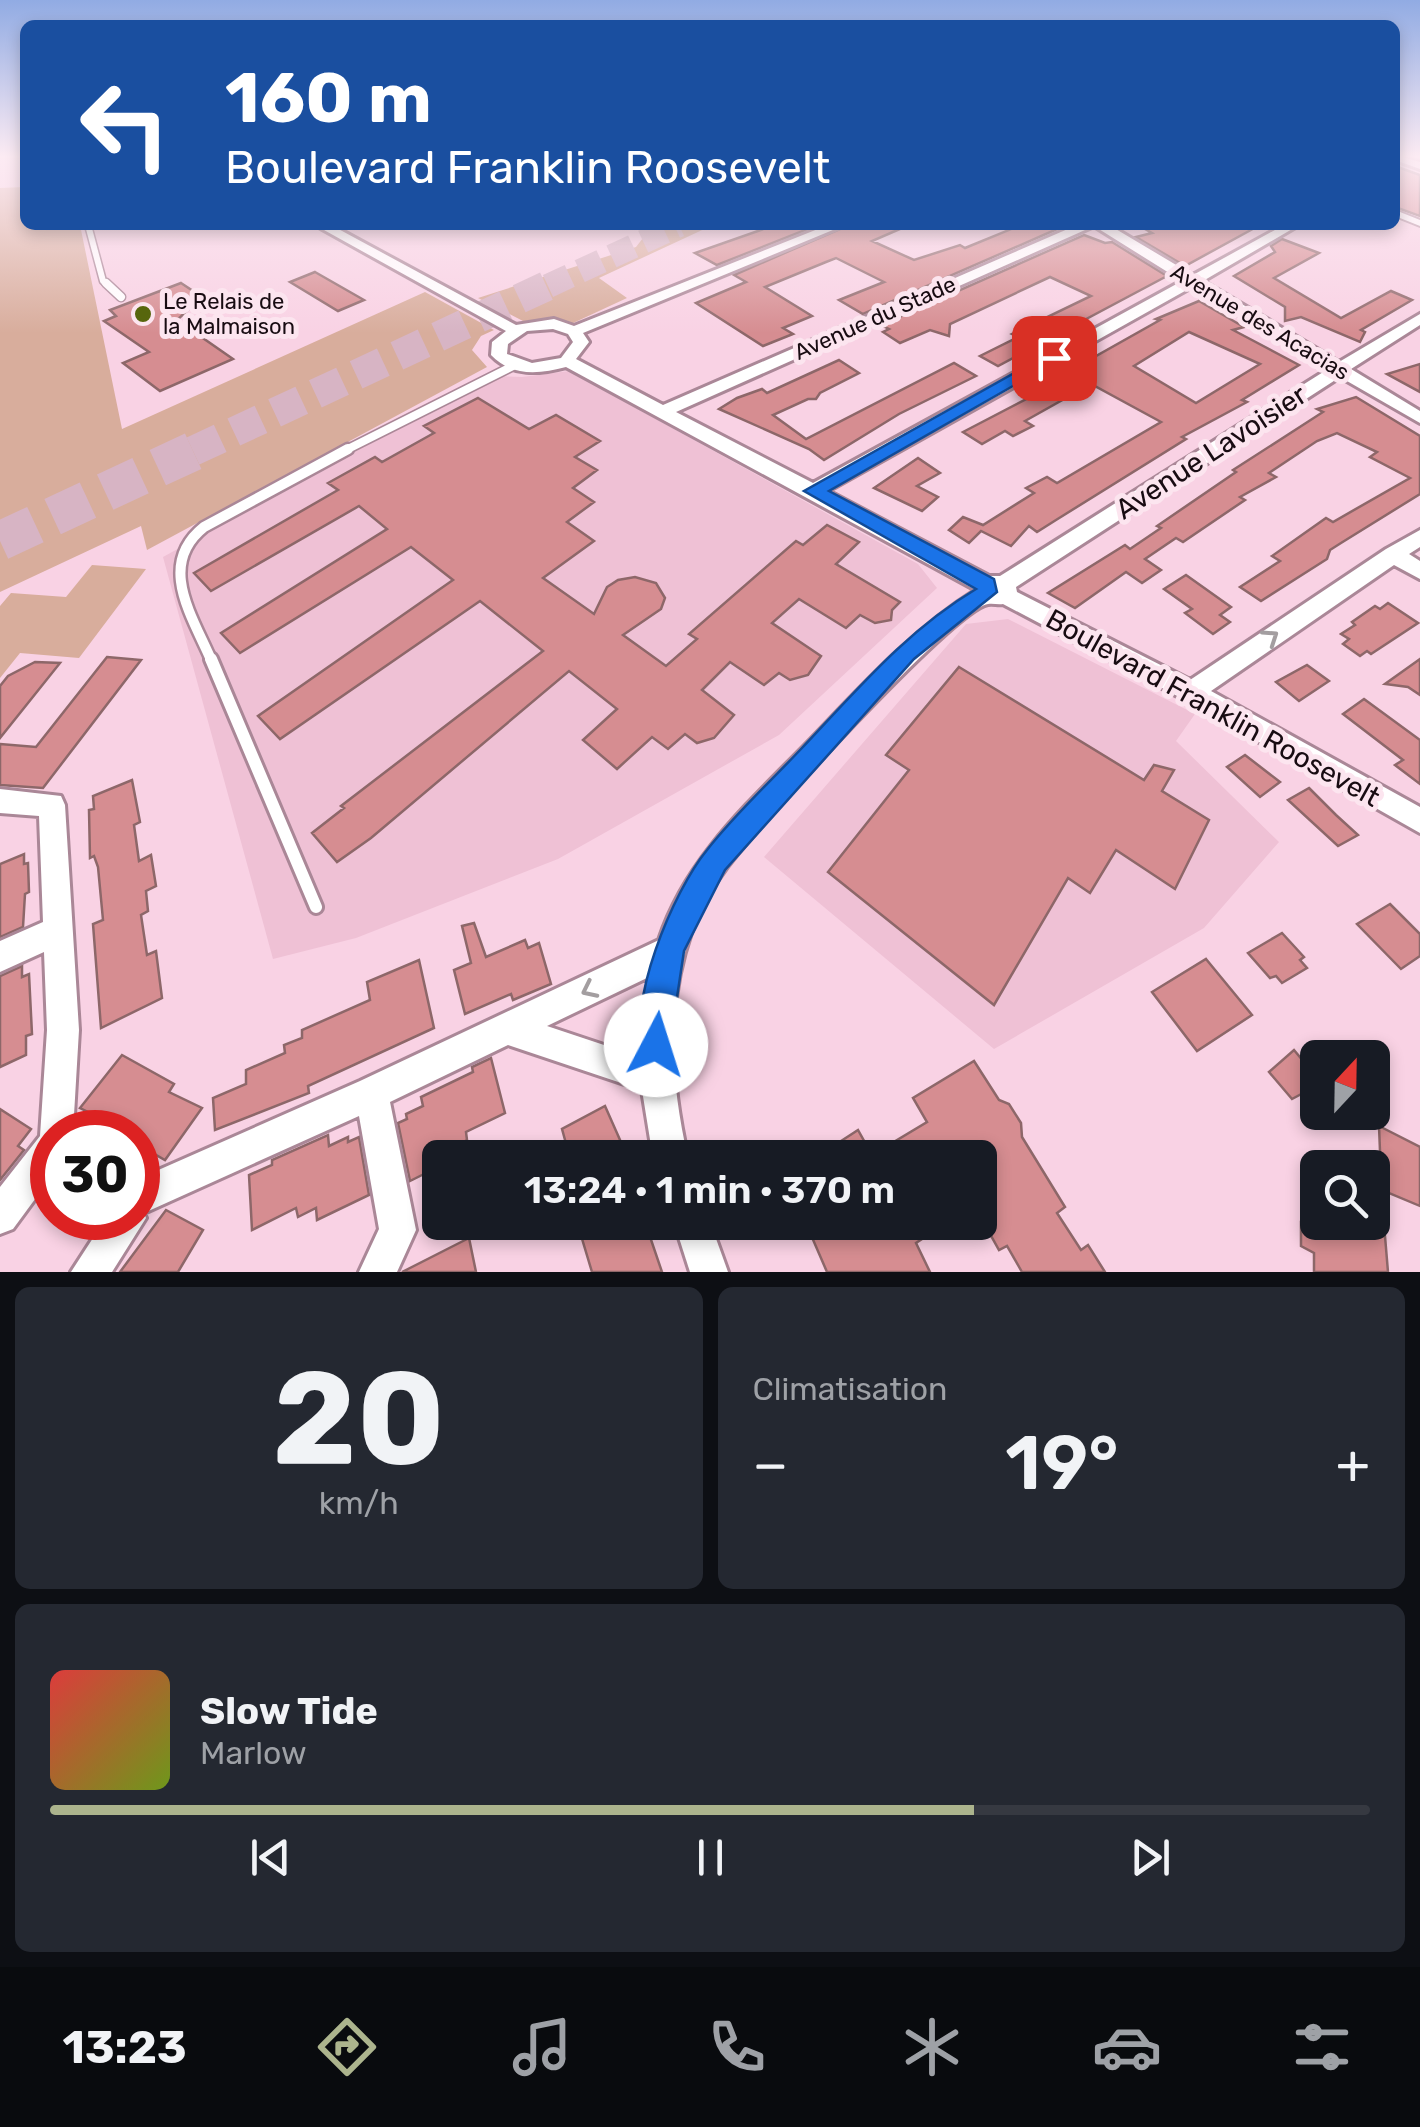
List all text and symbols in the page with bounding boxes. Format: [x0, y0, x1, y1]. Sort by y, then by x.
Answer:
text: 160 m [225, 57, 432, 140]
icon: left [60, 60, 190, 190]
text: Boulevard Franklin Roosevelt [225, 141, 830, 194]
street label: Avenue des Acacias [1166, 258, 1354, 386]
street label: Avenue du Stade [790, 270, 960, 366]
place label: Le Relais de la Malmaison [163, 288, 295, 340]
marker: Le Relais de la Malmaison [132, 303, 154, 325]
pin [1012, 316, 1097, 401]
icon: arrive [1027, 331, 1082, 386]
street label: Avenue Lavoisier [1109, 378, 1313, 526]
street label: Boulevard Franklin Roosevelt [1040, 602, 1386, 814]
one-way arrow [1260, 631, 1279, 649]
one-way arrow [581, 978, 599, 997]
position arrow [604, 993, 708, 1097]
north arrow [1300, 1040, 1390, 1130]
map controls [1300, 1040, 1390, 1240]
speed limit sign: 30 [30, 1110, 160, 1240]
button: search [1300, 1150, 1390, 1240]
text: 13:24 · 1 min · 370 m [524, 1167, 895, 1213]
text: 20 [272, 1341, 445, 1496]
text: Climatisation [753, 1370, 947, 1408]
text: 19° [1005, 1419, 1119, 1508]
text: − [753, 1432, 788, 1497]
text: + [1336, 1432, 1370, 1497]
text: km/h [319, 1484, 399, 1522]
text: Slow Tide [200, 1688, 378, 1734]
text: Marlow [200, 1734, 307, 1772]
icon: previous [243, 1830, 298, 1885]
icon: pause [683, 1830, 738, 1885]
icon: next [1123, 1830, 1178, 1885]
icon: directions [312, 2012, 382, 2082]
icon: music [507, 2012, 577, 2082]
icon: phone [702, 2012, 772, 2082]
icon: climate [897, 2012, 967, 2082]
icon: car [1092, 2012, 1162, 2082]
icon: filters [1287, 2012, 1357, 2082]
text: 13:23 [63, 2021, 187, 2074]

